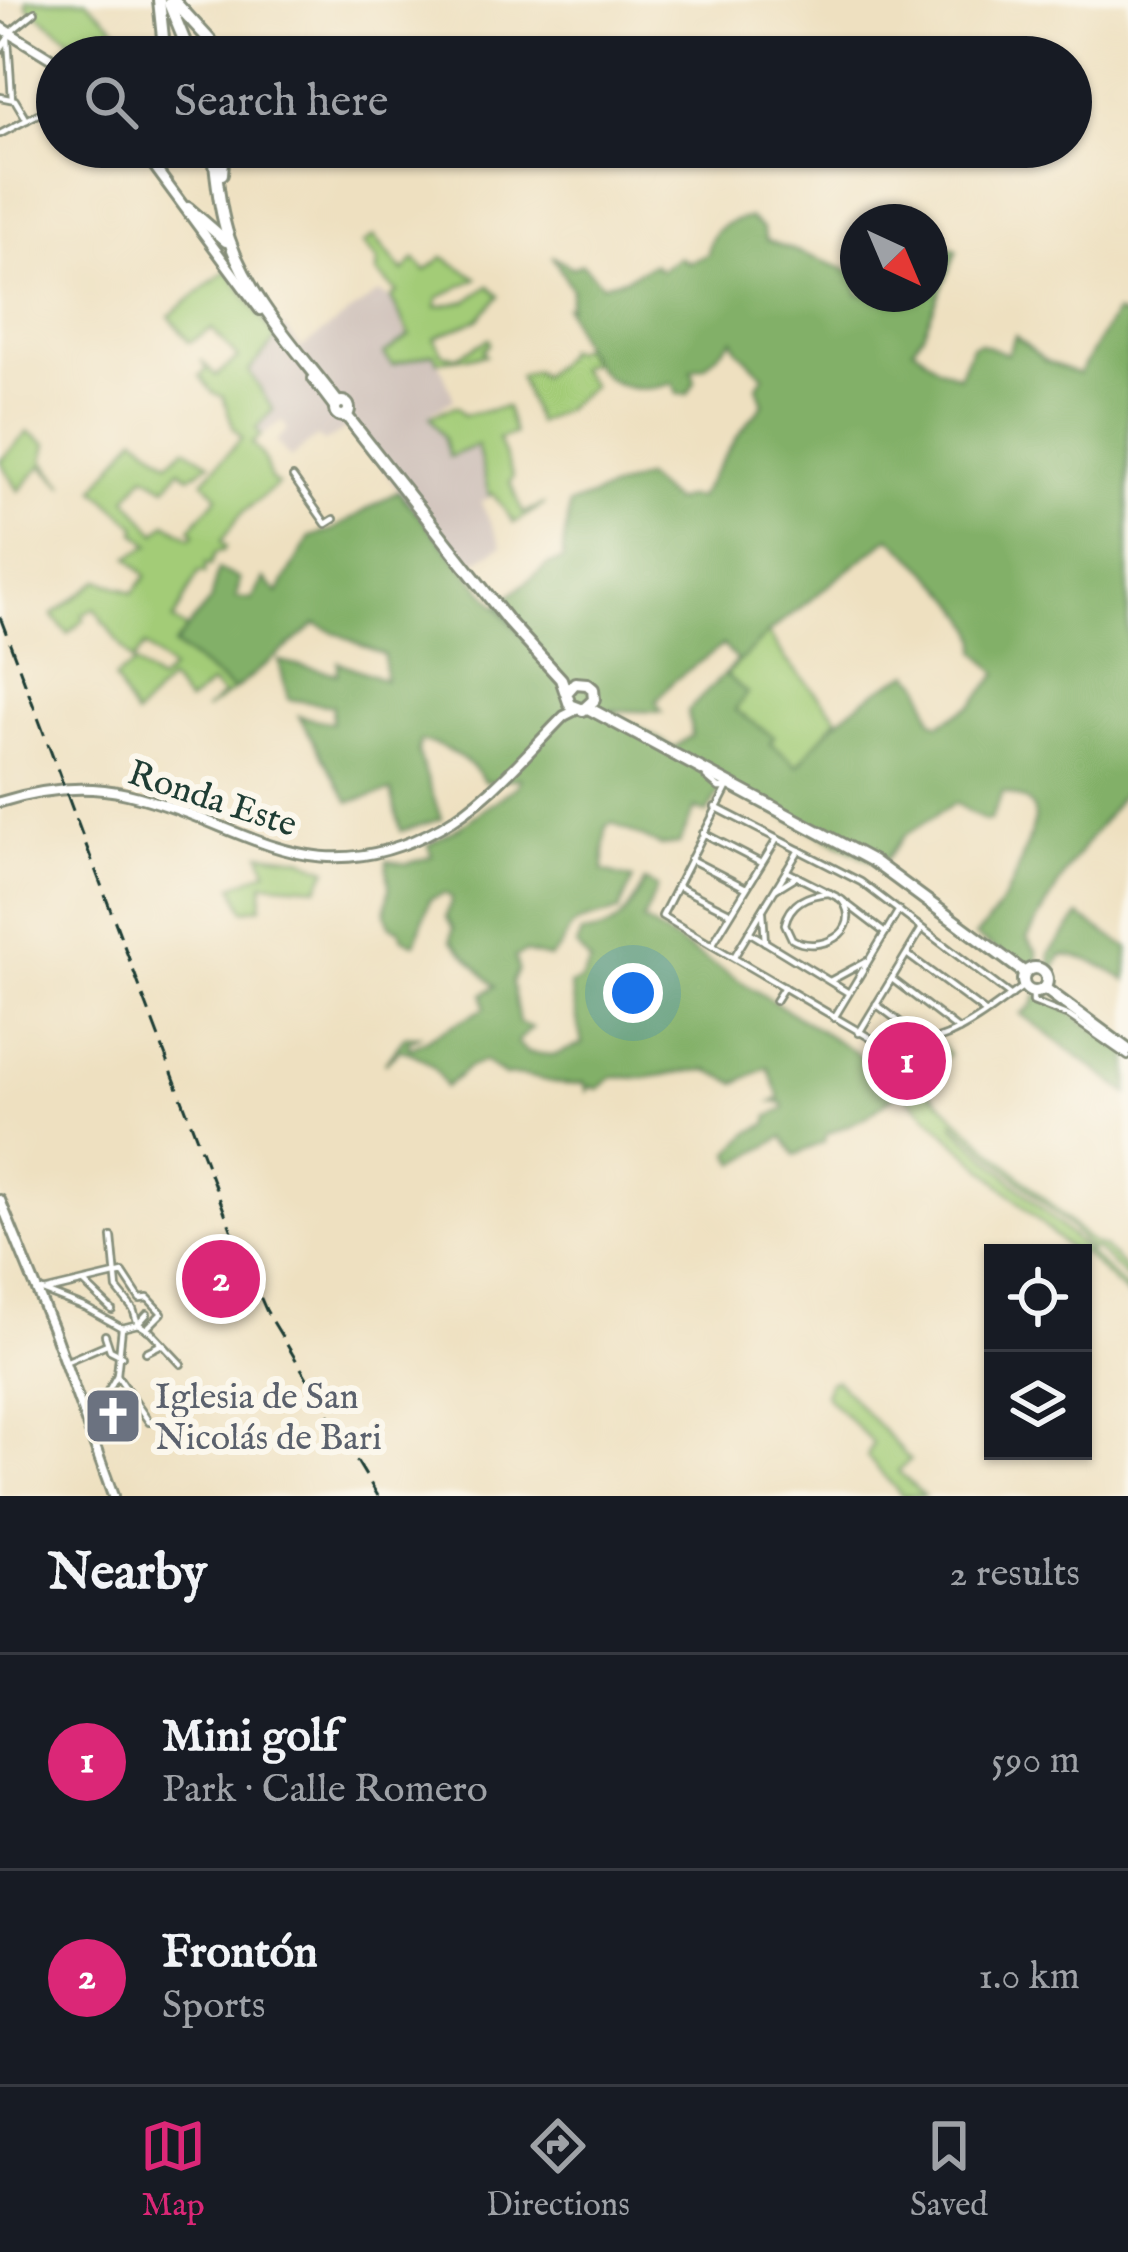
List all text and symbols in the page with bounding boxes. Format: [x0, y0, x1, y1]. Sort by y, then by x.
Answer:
search box [36, 36, 1092, 168]
icon: search [78, 69, 144, 135]
text: Search here [174, 74, 388, 131]
north arrow [840, 204, 948, 312]
street label: Ronda Este [122, 751, 302, 849]
your location [603, 963, 663, 1023]
pin: 1 [868, 1016, 946, 1106]
pin: 2 [182, 1234, 260, 1324]
map controls [984, 1244, 1092, 1460]
button: locate [984, 1244, 1092, 1352]
button: layers [984, 1352, 1092, 1460]
place label: Iglesia de San Nicolás de Bari [155, 1375, 382, 1462]
church icon: Iglesia de San Nicolás de Bari [82, 1385, 144, 1447]
text: Nearby [48, 1542, 207, 1607]
text: 2 results [949, 1550, 1080, 1599]
text: Mini golf [162, 1709, 339, 1766]
text: 1 [80, 1737, 94, 1786]
text: 590 m [991, 1737, 1080, 1786]
text: Park · Calle Romero [162, 1766, 488, 1815]
text: Frontón [162, 1925, 318, 1982]
text: 2 [78, 1953, 96, 2002]
text: 1.0 km [978, 1953, 1080, 2002]
text: Sports [162, 1982, 265, 2031]
tab: Map [140, 2113, 206, 2227]
tab: Directions [486, 2113, 630, 2227]
tab: Saved [910, 2113, 988, 2227]

